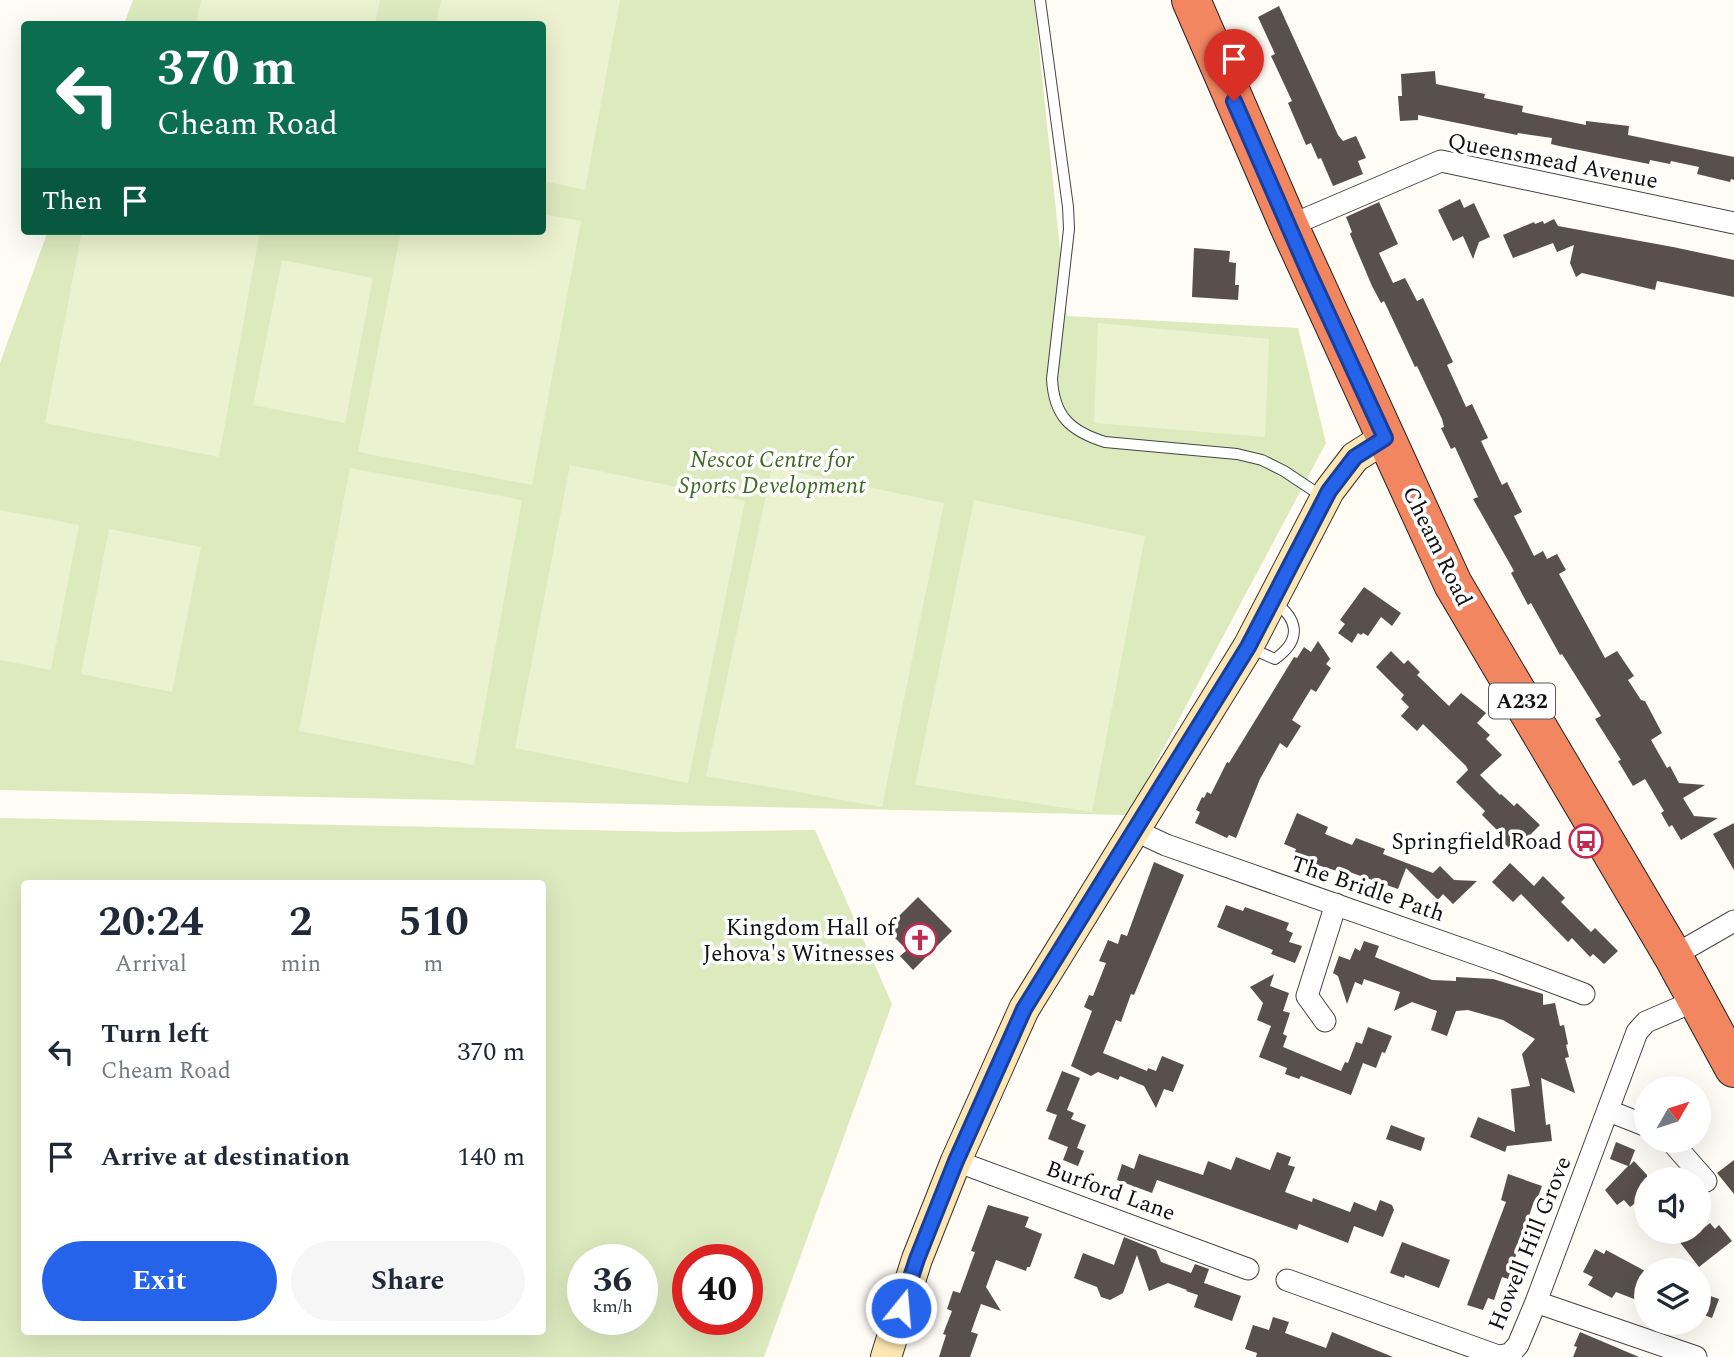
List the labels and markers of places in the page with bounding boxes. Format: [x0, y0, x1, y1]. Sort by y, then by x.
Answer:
pin [1204, 29, 1264, 101]
bus stop icon: Springfield Road [1567, 822, 1605, 860]
place label: Springfield Road [1391, 825, 1562, 860]
place label: Kingdom Hall of Jehova's Witnesses [703, 911, 897, 972]
church icon: Kingdom Hall of Jehova's Witnesses [901, 921, 939, 959]

